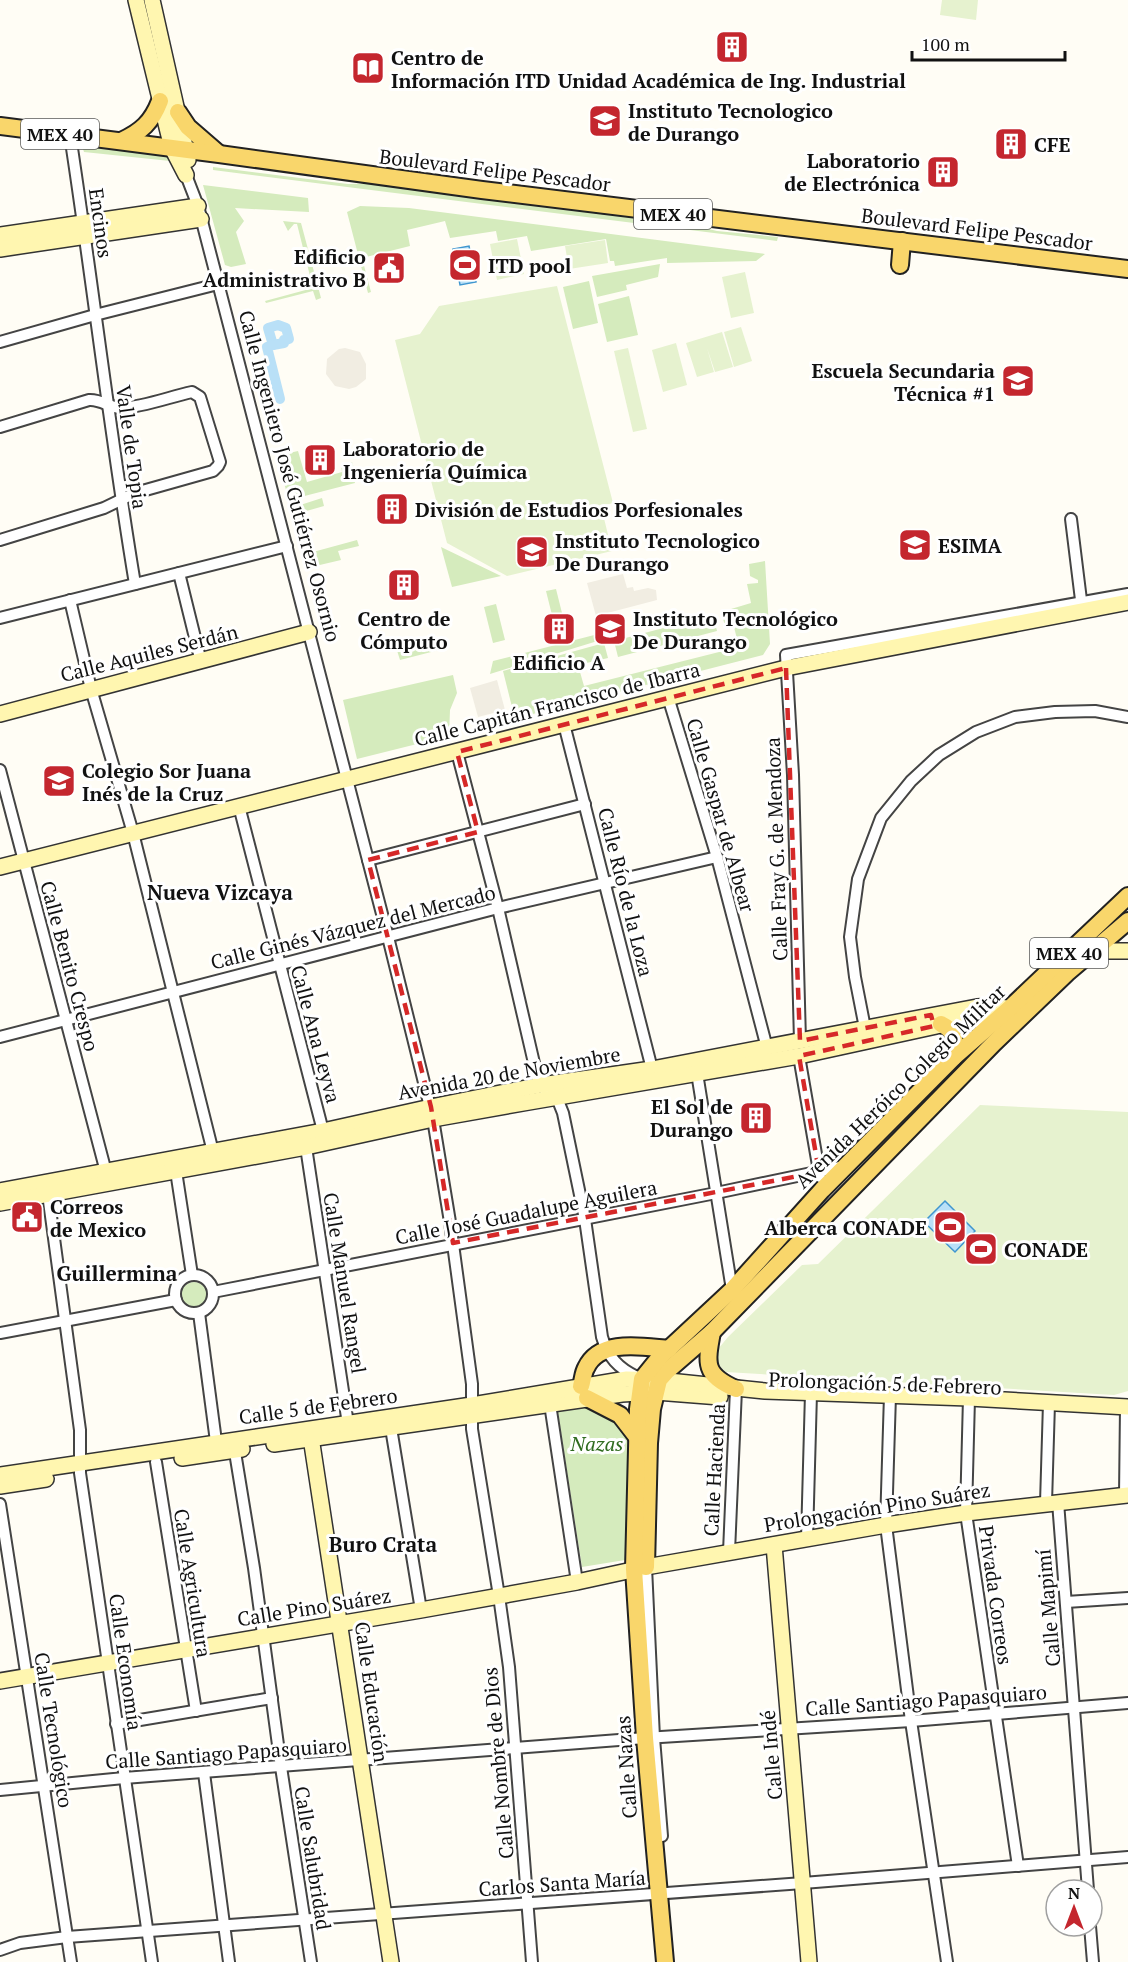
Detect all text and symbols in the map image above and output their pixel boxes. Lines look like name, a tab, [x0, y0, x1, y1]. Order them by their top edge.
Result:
scale bar	[912, 24, 1065, 62]
building icon: Unidad Académica de Ing. Industrial	[714, 29, 750, 65]
text: 100 m	[921, 32, 970, 56]
place label: Centro de Información ITD	[391, 44, 551, 94]
library icon: Centro de Información ITD	[350, 50, 386, 86]
place label: Unidad Académica de Ing. Industrial	[558, 67, 906, 94]
place label: Instituto Tecnologico de Durango	[628, 97, 833, 147]
school or university icon: Instituto Tecnologico de Durango	[587, 103, 623, 139]
road number: MEX 40	[21, 119, 99, 149]
building icon: CFE	[993, 126, 1029, 162]
place label: CFE	[1034, 131, 1071, 158]
street label: Boulevard Felipe Pescador	[378, 142, 613, 198]
place label: Laboratorio de Electrónica	[784, 147, 920, 197]
building icon: Laboratorio de Electrónica	[925, 154, 961, 190]
street label: Encinos	[83, 186, 119, 260]
road number: MEX 40	[634, 199, 712, 229]
street label: Boulevard Felipe Pescador	[860, 201, 1095, 257]
place label: Edificio Administrativo B	[203, 243, 366, 293]
sports icon: ITD pool	[447, 247, 483, 283]
public building icon: Edificio Administrativo B	[371, 250, 407, 286]
place label: ITD pool	[488, 252, 572, 279]
street label: Calle Ingeniero José Gutiérrez Osornio	[233, 307, 347, 645]
place label: Escuela Secundaria Técnica #1	[811, 357, 995, 407]
school or university icon: Escuela Secundaria Técnica #1	[1000, 363, 1036, 399]
street label: Valle de Topia	[110, 383, 154, 511]
place label: Laboratorio de Ingeniería Química	[343, 435, 528, 485]
building icon: Laboratorio de Ingeniería Química	[302, 442, 338, 478]
building icon: División de Estudios Porfesionales	[374, 491, 410, 527]
place label: División de Estudios Porfesionales	[415, 496, 743, 523]
place label: Instituto Tecnologico De Durango	[555, 527, 760, 577]
school or university icon: ESIMA	[897, 527, 933, 563]
place label: ESIMA	[938, 532, 1002, 559]
school or university icon: Instituto Tecnologico De Durango	[514, 534, 550, 570]
building icon: Centro de Cómputo	[386, 567, 422, 603]
place label: Centro de Cómputo	[358, 605, 451, 655]
place label: Instituto Tecnológico De Durango	[633, 605, 838, 655]
building icon: Edificio A	[541, 611, 577, 647]
school or university icon: Instituto Tecnológico De Durango	[592, 611, 628, 647]
street label: Calle Aquiles Serdán	[57, 618, 241, 688]
place label: Edificio A	[513, 649, 605, 676]
street label: Calle Capitán Francisco de Ibarra	[411, 655, 703, 753]
street label: Calle Gaspar de Albear	[680, 715, 762, 915]
street label: Calle Fray G. de Mendoza	[759, 737, 793, 961]
place label: Colegio Sor Juana Inés de la Cruz	[82, 757, 251, 807]
school or university icon: Colegio Sor Juana Inés de la Cruz	[41, 763, 77, 799]
street label: Calle Río de la Loza	[592, 805, 660, 979]
street label: Calle Benito Crespo	[34, 878, 106, 1054]
district label: Nueva Vizcaya	[147, 878, 293, 906]
street label: Calle Ginés Vázquez del Mercado	[208, 878, 498, 976]
road number: MEX 40	[1030, 938, 1108, 968]
street label: Calle Ana Leyva	[285, 962, 347, 1106]
street label: Avenida Heróico Colegio Militar	[789, 978, 1011, 1194]
street label: Avenida 20 de Noviembre	[396, 1040, 622, 1106]
place label: El Sol de Durango	[650, 1093, 733, 1143]
building icon: El Sol de Durango	[738, 1100, 774, 1136]
street label: Calle José Guadalupe Aguilera	[393, 1173, 659, 1251]
street label: Calle Manuel Rangel	[317, 1191, 373, 1375]
place label: Correos de Mexico	[50, 1193, 146, 1243]
public building icon: Correos de Mexico	[9, 1199, 45, 1235]
sports icon: Alberca CONADE	[932, 1209, 968, 1245]
place label: Alberca CONADE	[764, 1214, 927, 1241]
sports icon: CONADE	[963, 1231, 999, 1267]
place label: CONADE	[1004, 1236, 1088, 1263]
district label: Guillermina	[57, 1259, 178, 1287]
street label: Prolongación 5 de Febrero	[768, 1365, 1002, 1401]
street label: Calle 5 de Febrero	[237, 1382, 399, 1430]
street label: Calle Hacienda	[697, 1403, 731, 1537]
park label: Nazas	[570, 1430, 623, 1457]
street label: Prolongación Pino Suárez	[762, 1476, 992, 1538]
street label: Calle Agricultura	[168, 1507, 218, 1659]
street label: Privada Correos	[973, 1524, 1019, 1666]
district label: Buro Crata	[329, 1530, 438, 1558]
street label: Calle Mapimí	[1029, 1548, 1067, 1668]
street label: Calle Pino Suárez	[235, 1582, 393, 1632]
street label: Calle Economía	[103, 1592, 149, 1732]
street label: Calle Educación	[349, 1620, 395, 1764]
street label: Calle Tecnológico	[28, 1650, 80, 1810]
street label: Calle Nombre de Dios	[476, 1666, 520, 1860]
street label: Calle Santiago Papasquiaro	[804, 1678, 1048, 1722]
street label: Calle Indé	[754, 1709, 788, 1801]
street label: Calle Nazas	[609, 1715, 643, 1819]
street label: Calle Santiago Papasquiaro	[104, 1731, 348, 1775]
street label: Calle Salubridad	[288, 1784, 338, 1932]
street label: Carlos Santa María	[477, 1864, 647, 1902]
north arrow	[1044, 1878, 1104, 1938]
text: N	[1068, 1882, 1080, 1904]

